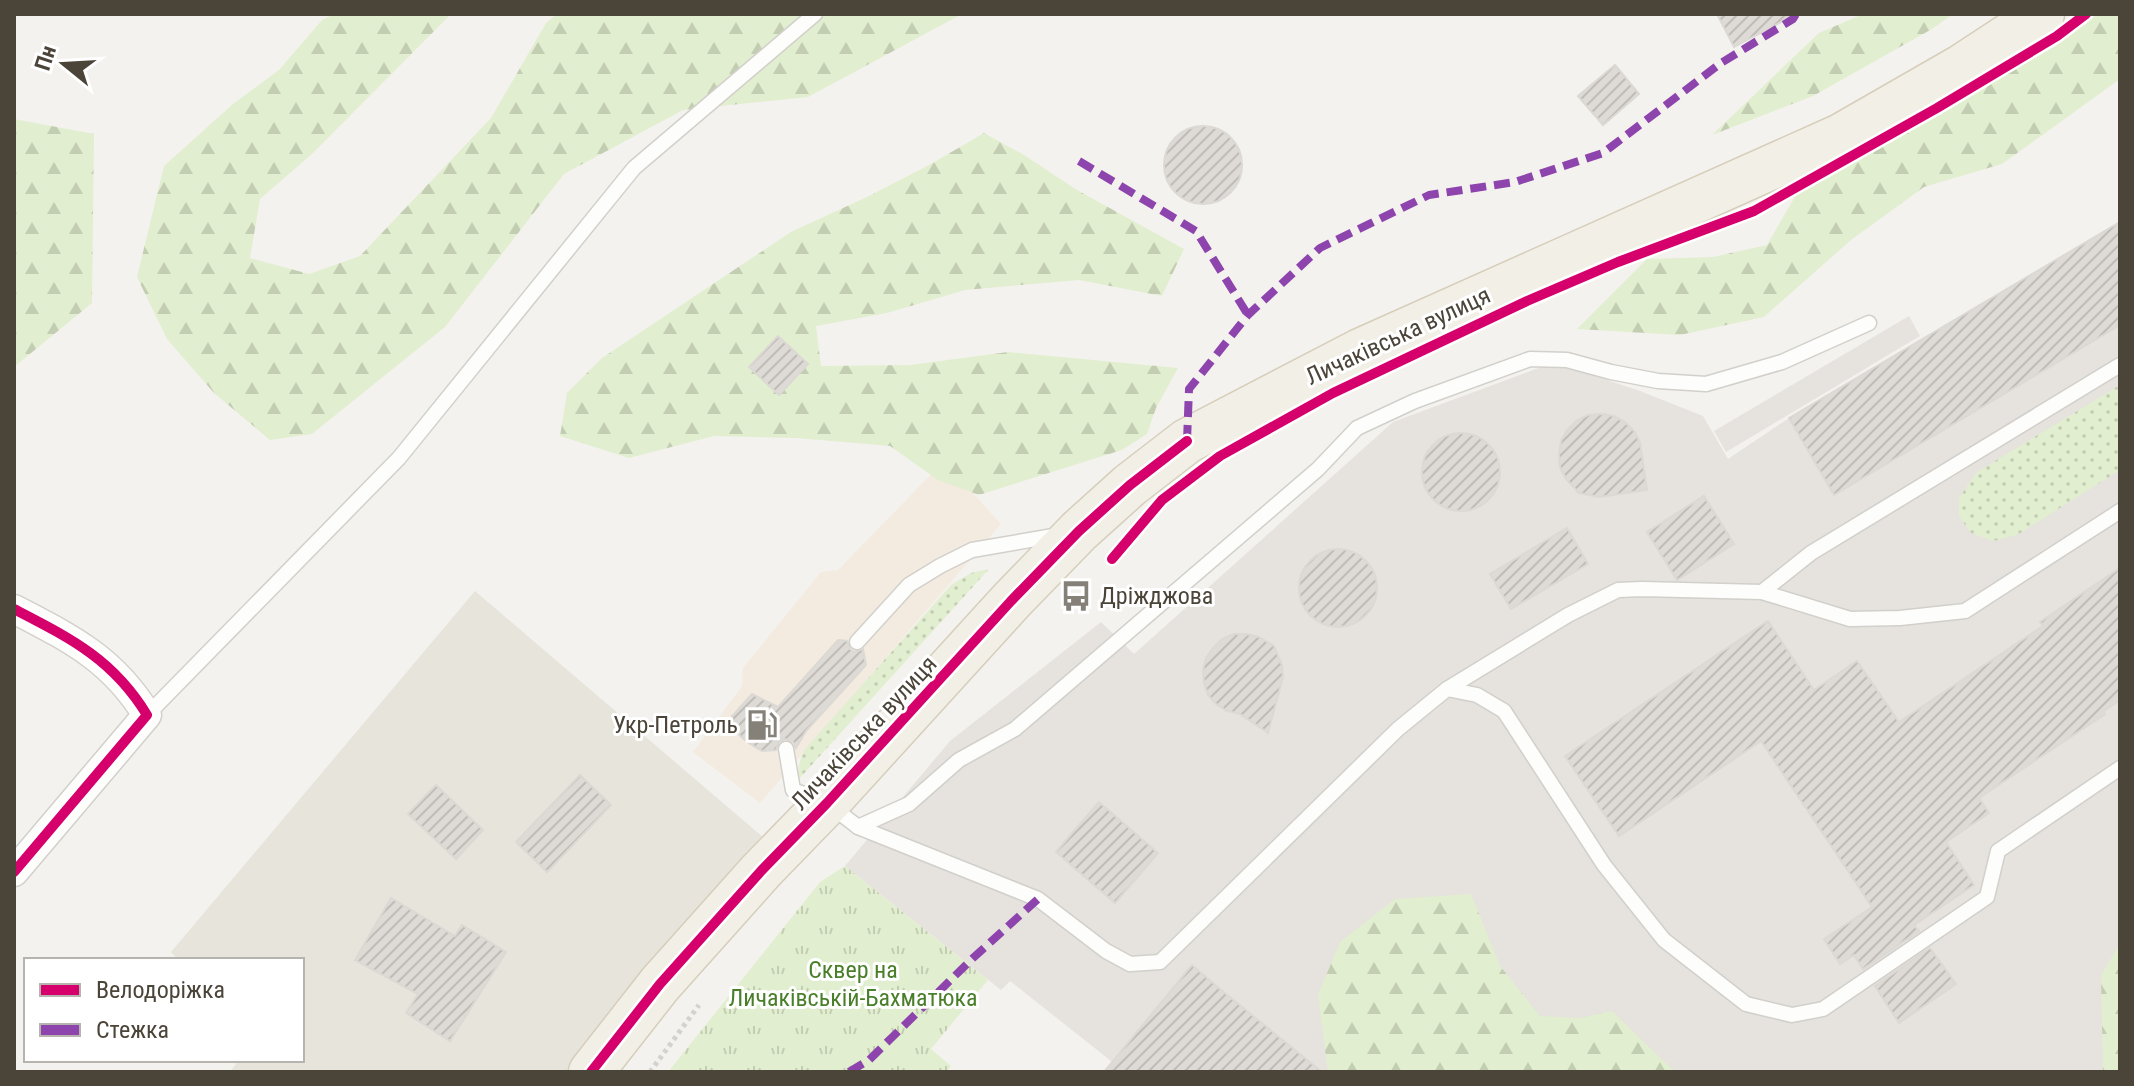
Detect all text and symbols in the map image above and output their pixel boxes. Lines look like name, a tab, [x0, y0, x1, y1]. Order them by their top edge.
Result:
north arrow	[24, 24, 104, 104]
text: Пн	[30, 42, 61, 73]
street label: Личаківська вулиця	[1301, 281, 1495, 391]
bus stop icon: Дріжджова	[1059, 579, 1093, 613]
place label: Дріжджова	[1100, 582, 1213, 610]
street label: Личаківська вулиця	[785, 650, 943, 816]
fuel station icon: Укр-Петроль	[745, 708, 779, 742]
place label: Укр-Петроль	[613, 711, 738, 739]
park label: Сквер на Личаківській-Бахматюка	[728, 956, 978, 1012]
legend	[24, 958, 304, 1062]
text: Велодоріжка	[96, 976, 225, 1004]
text: Стежка	[96, 1016, 169, 1044]

